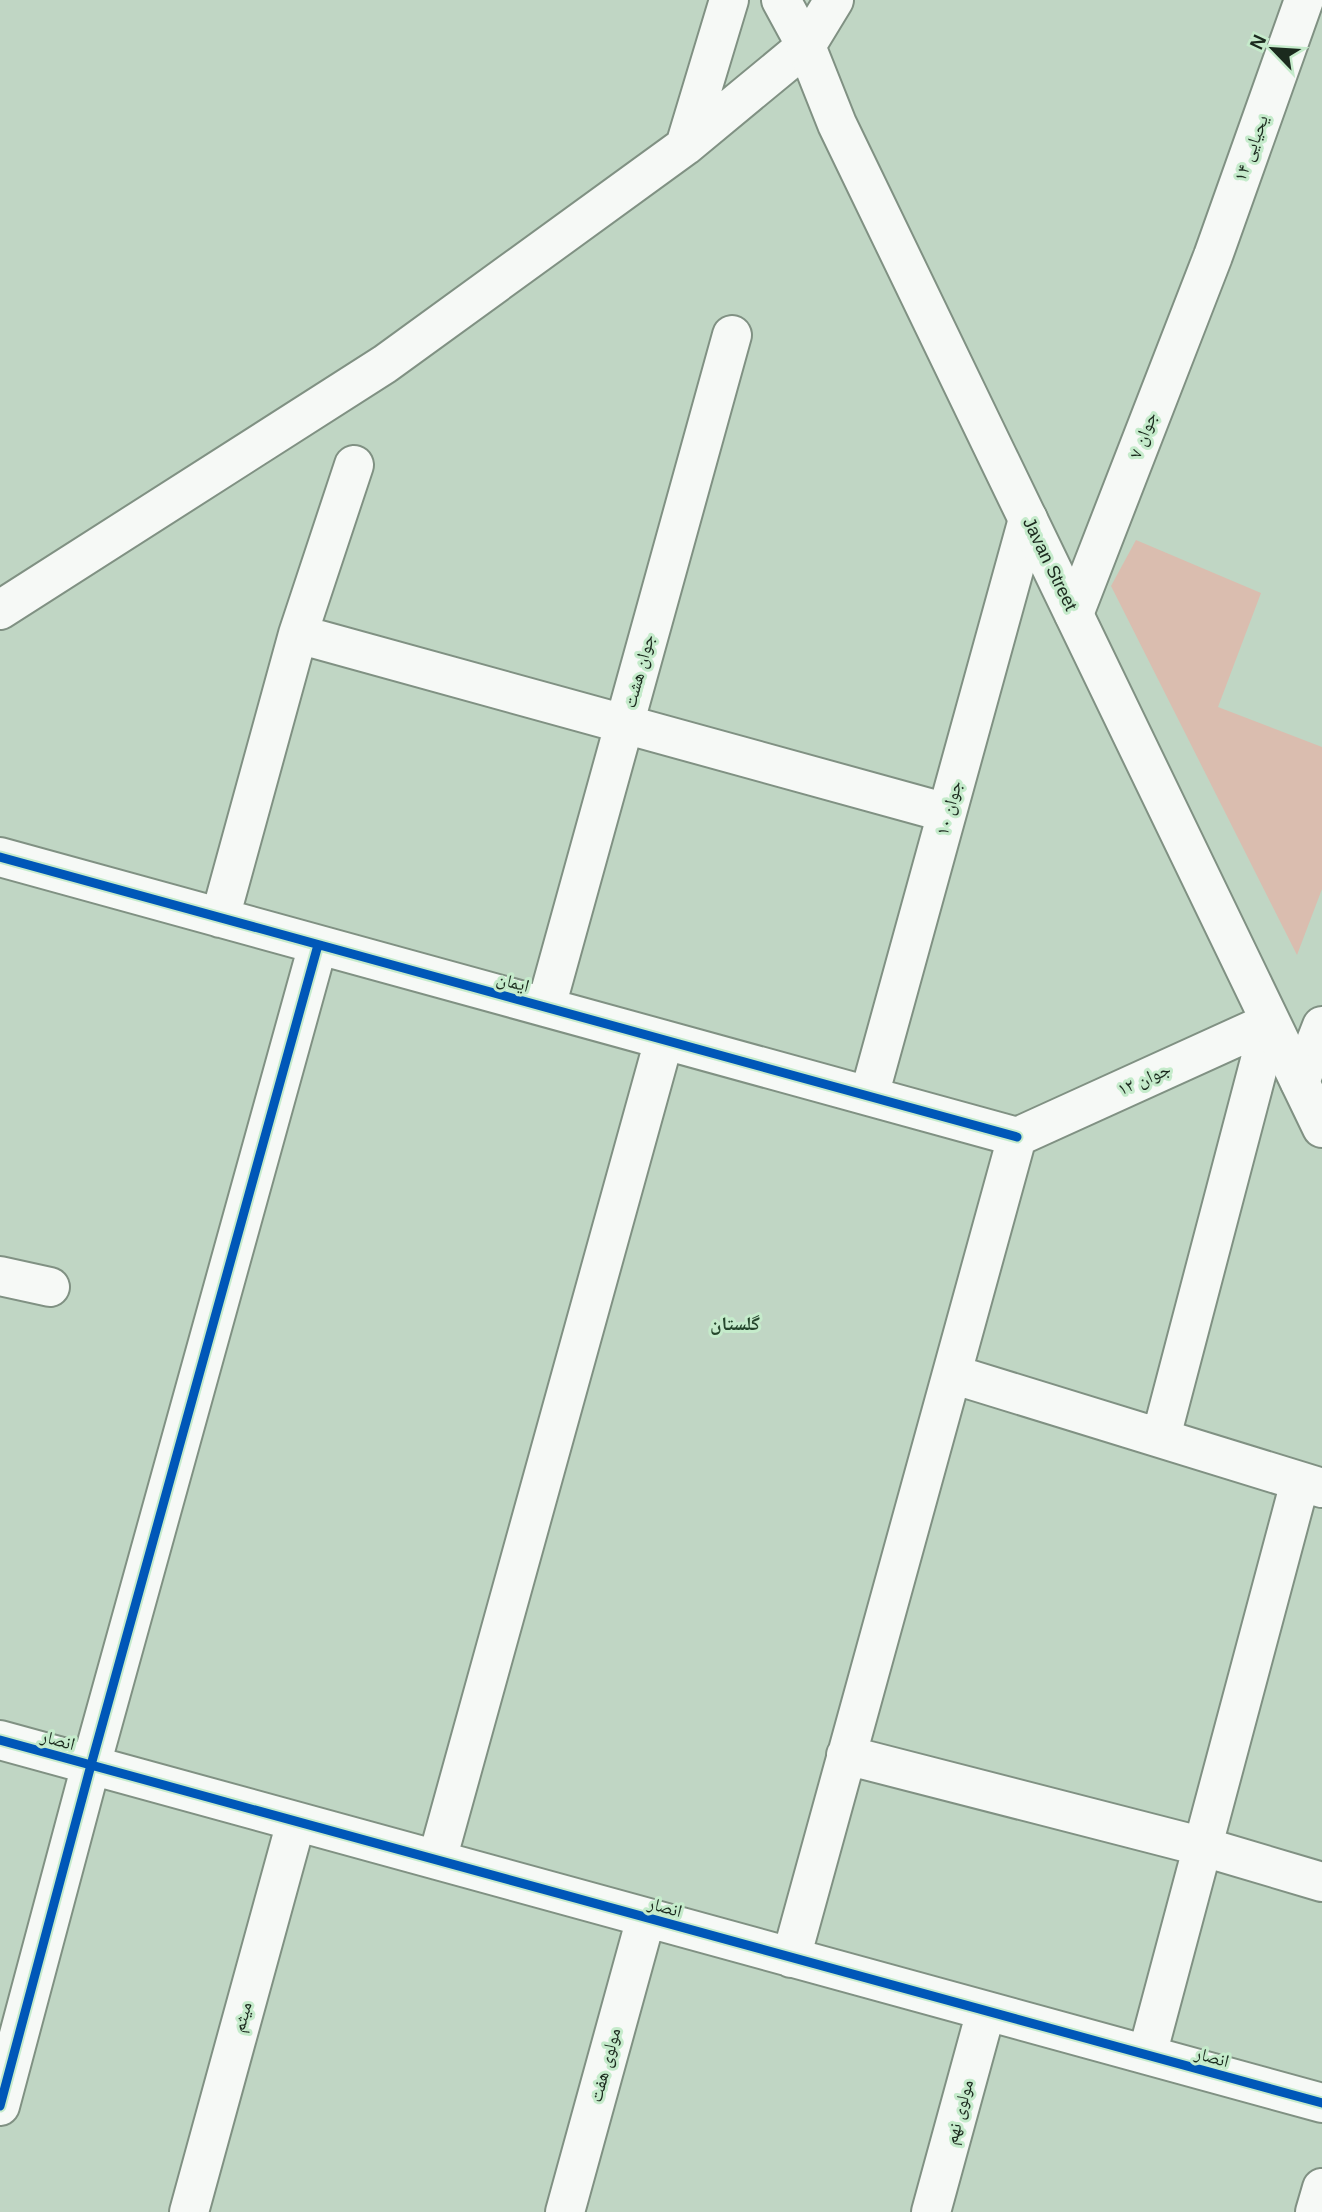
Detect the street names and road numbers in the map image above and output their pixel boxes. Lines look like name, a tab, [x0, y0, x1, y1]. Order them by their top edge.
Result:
street label: یحیایی ۱۴	[1230, 112, 1273, 184]
street label: جوان ۷	[1125, 409, 1162, 461]
street label: Javan Street	[1019, 514, 1081, 614]
street label: جوان هشت	[620, 632, 659, 710]
street label: جوان ۱۰	[932, 778, 967, 838]
street label: ایمان	[494, 968, 532, 997]
street label: جوان ۱۲	[1114, 1058, 1174, 1100]
street label: انصار	[38, 1726, 77, 1754]
street label: انصار	[645, 1893, 684, 1921]
street label: میثم	[228, 2000, 258, 2035]
street label: مولوی هفت	[586, 2026, 625, 2104]
street label: انصار	[1192, 2043, 1231, 2071]
street label: مولوی نهم	[941, 2077, 979, 2147]

